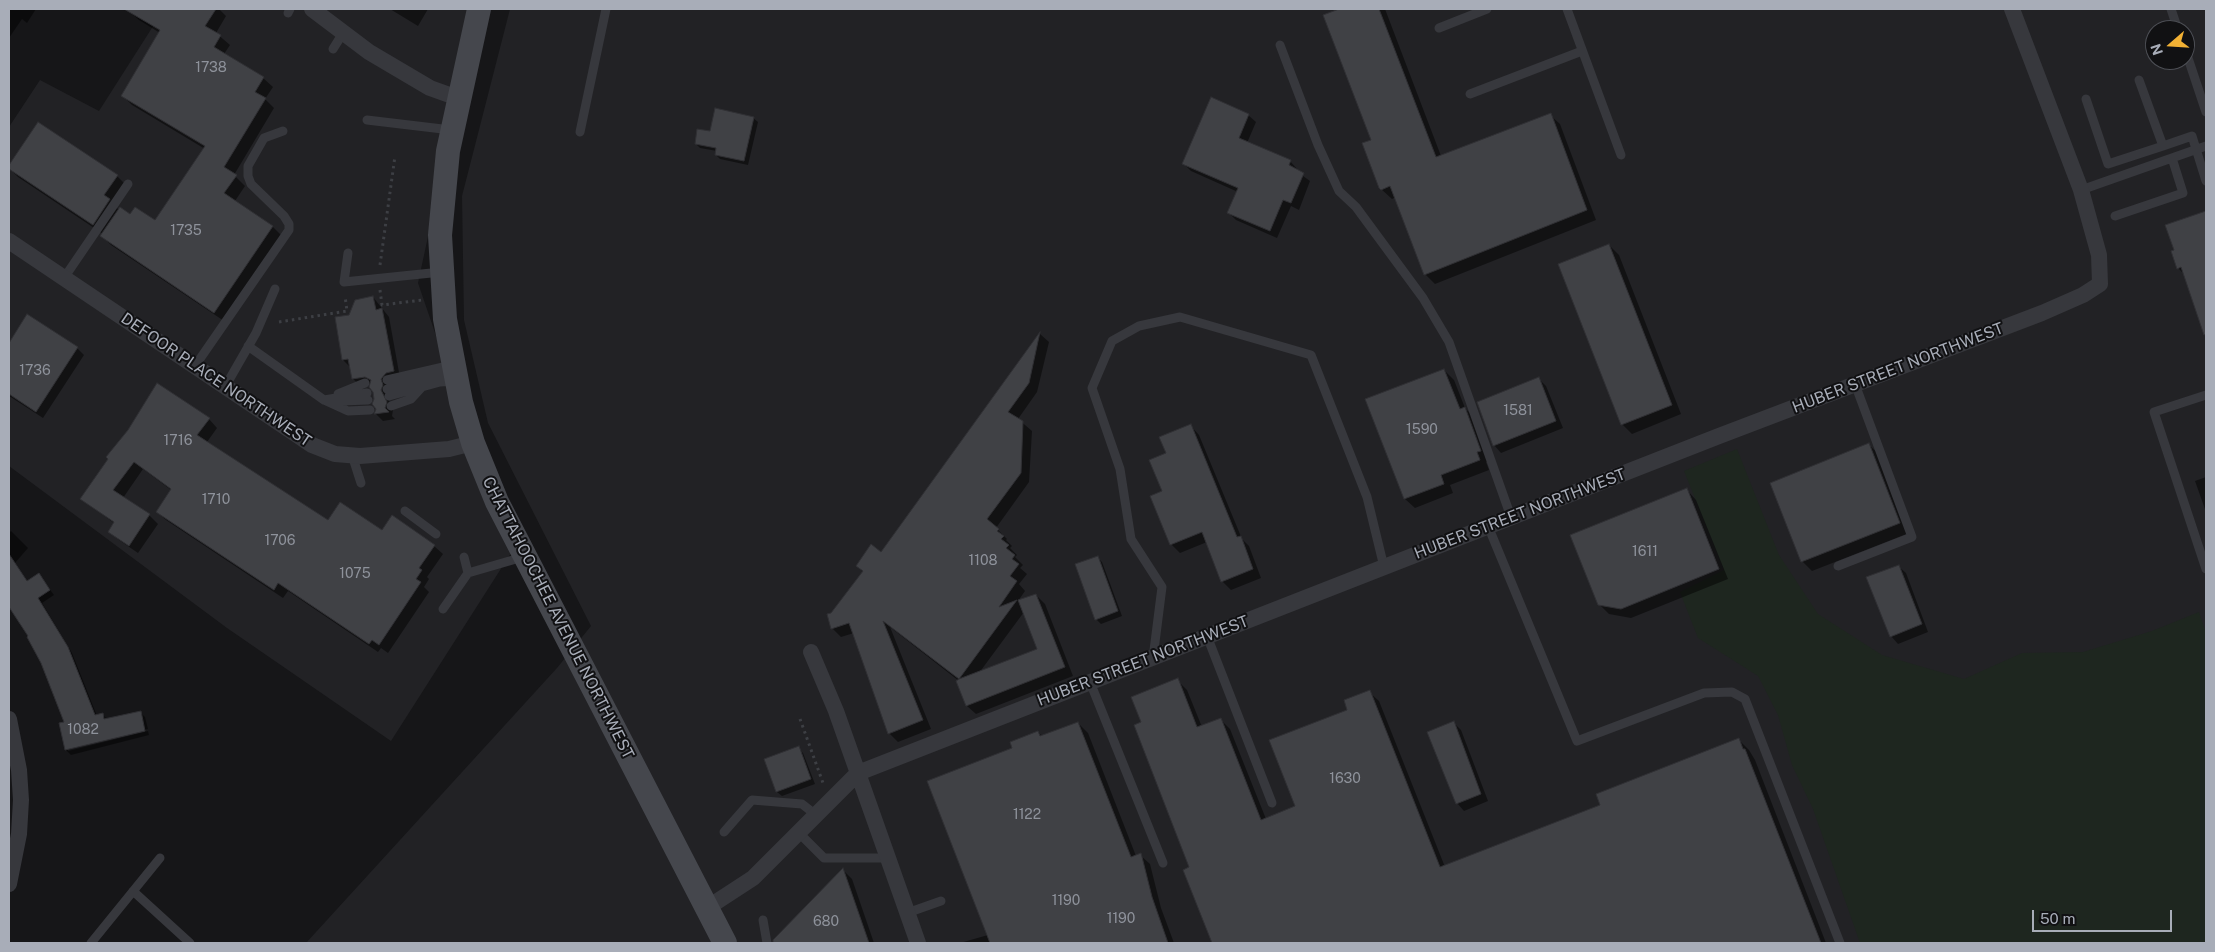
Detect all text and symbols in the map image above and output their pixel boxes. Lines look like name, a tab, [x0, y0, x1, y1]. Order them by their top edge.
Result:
north arrow	[2145, 20, 2195, 70]
text: N	[2147, 42, 2166, 57]
house number: 1738	[195, 60, 227, 76]
house number: 1735	[170, 223, 202, 239]
street label: DEFOOR PLACE NORTHWEST	[117, 309, 315, 451]
street label: HUBER STREET NORTHWEST	[1790, 319, 2006, 417]
house number: 1736	[19, 363, 51, 379]
house number: 1581	[1503, 403, 1533, 419]
house number: 1590	[1406, 422, 1438, 438]
house number: 1716	[164, 433, 192, 449]
street label: HUBER STREET NORTHWEST	[1412, 465, 1628, 563]
street label: CHATTAHOOCHEE AVENUE NORTHWEST	[478, 474, 638, 762]
house number: 1710	[202, 492, 230, 508]
house number: 1706	[264, 533, 296, 549]
house number: 1611	[1632, 544, 1658, 560]
house number: 1108	[969, 553, 997, 569]
house number: 1075	[339, 566, 371, 582]
street label: HUBER STREET NORTHWEST	[1035, 612, 1251, 710]
house number: 1082	[67, 722, 99, 738]
house number: 1630	[1329, 771, 1361, 787]
house number: 1122	[1013, 807, 1041, 823]
house number: 1190	[1052, 893, 1080, 909]
scale bar	[2035, 900, 2175, 932]
text: 50 m	[2040, 910, 2075, 927]
house number: 1190	[1107, 911, 1135, 927]
house number: 680	[813, 914, 839, 930]

